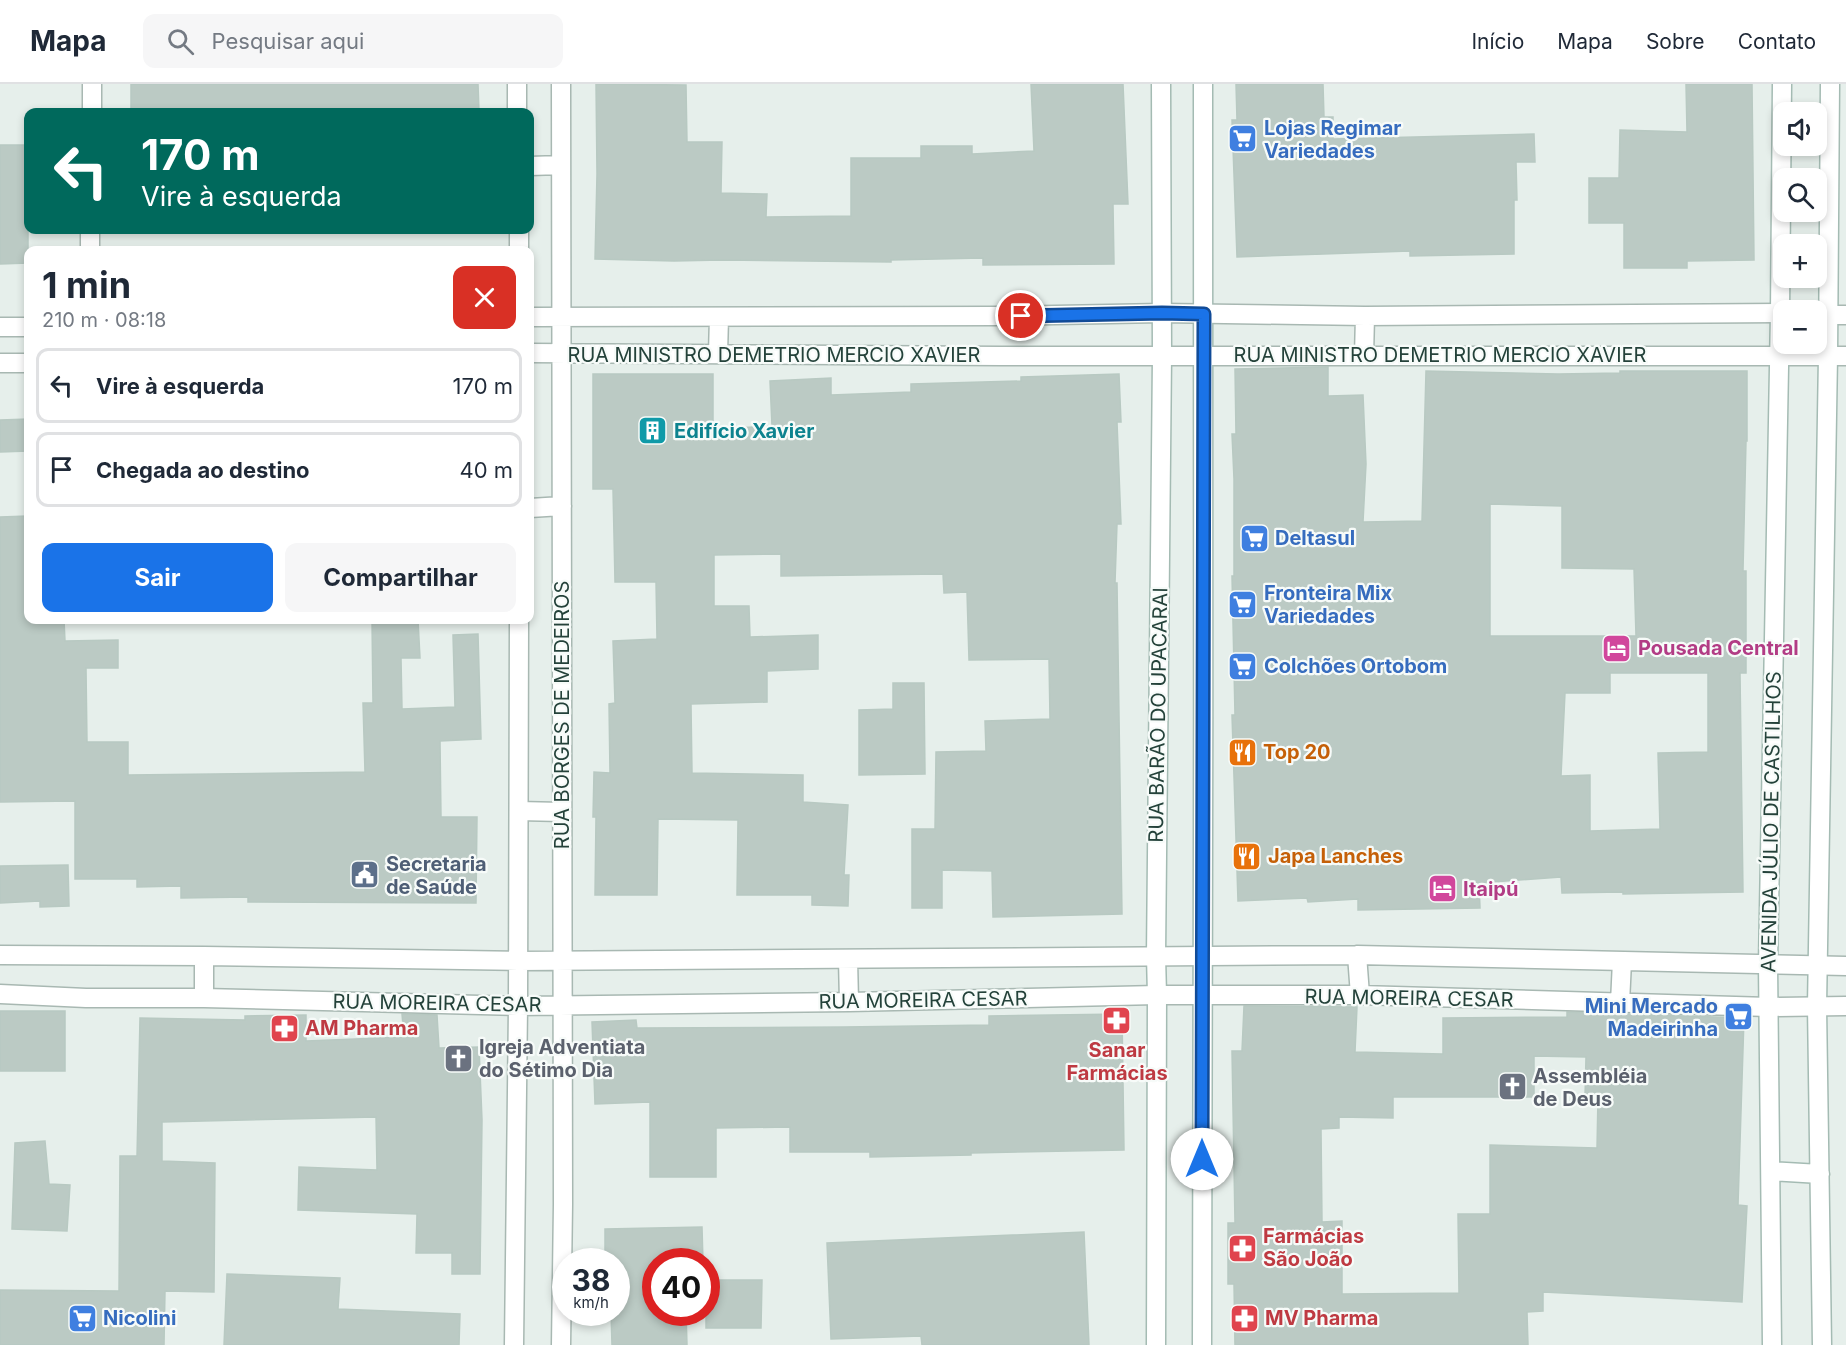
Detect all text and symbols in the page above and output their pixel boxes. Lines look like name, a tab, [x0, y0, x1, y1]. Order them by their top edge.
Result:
search box	[143, 14, 563, 68]
text: Mapa	[30, 24, 107, 58]
icon: search	[164, 25, 197, 58]
text: Pesquisar aqui	[212, 28, 364, 54]
text: Início	[1471, 29, 1524, 54]
text: Mapa	[1557, 29, 1613, 54]
text: Sobre	[1646, 29, 1705, 54]
text: Contato	[1738, 29, 1816, 54]
map controls	[1773, 102, 1827, 354]
button: sound	[1773, 102, 1827, 156]
place label: Lojas Regimar Variedades	[1264, 116, 1401, 163]
supermarket icon: Lojas Regimar Variedades	[1227, 123, 1259, 155]
text: 170 m	[141, 129, 259, 180]
icon: left	[42, 132, 120, 210]
button: search	[1773, 168, 1827, 222]
text: Vire à esquerda	[141, 180, 342, 213]
button: +	[1773, 234, 1827, 288]
text: 1 min	[42, 263, 131, 307]
button: close	[453, 266, 516, 329]
pin	[995, 290, 1046, 341]
icon: arrive	[1004, 299, 1037, 332]
button: −	[1773, 300, 1827, 354]
text: 210 m · 08:18	[42, 308, 166, 332]
street label: RUA MINISTRO DEMETRIO MERCIO XAVIER	[568, 343, 981, 367]
street label: RUA MINISTRO DEMETRIO MERCIO XAVIER	[1234, 343, 1647, 367]
icon: left	[45, 369, 78, 402]
text: Vire à esquerda	[96, 373, 264, 399]
text: 170 m	[453, 373, 513, 399]
building icon: Edifício Xavier	[637, 415, 669, 447]
place label: Edifício Xavier	[674, 419, 814, 443]
icon: arrive	[45, 453, 78, 486]
text: Chegada ao destino	[96, 457, 310, 483]
text: 40 m	[459, 457, 513, 483]
supermarket icon: Deltasul	[1238, 522, 1270, 554]
place label: Deltasul	[1275, 526, 1355, 550]
button: Sair	[42, 543, 273, 612]
button: Compartilhar	[285, 543, 516, 612]
street label: RUA BORGES DE MEDEIROS	[550, 581, 574, 849]
place label: Fronteira Mix Variedades	[1264, 581, 1392, 628]
street label: RUA BARÃO DO UPACARAI	[1143, 587, 1172, 843]
supermarket icon: Fronteira Mix Variedades	[1227, 589, 1259, 621]
hotel icon: Pousada Central	[1601, 632, 1633, 664]
place label: Pousada Central	[1638, 636, 1799, 660]
supermarket icon: Colchões Ortobom	[1227, 650, 1259, 682]
place label: Colchões Ortobom	[1264, 654, 1447, 678]
street label: AVENIDA JÚLIO DE CASTILHOS	[1755, 671, 1786, 973]
restaurant icon: Top 20	[1226, 736, 1258, 768]
place label: Top 20	[1263, 740, 1330, 764]
restaurant icon: Japa Lanches	[1231, 840, 1263, 872]
place label: Japa Lanches	[1268, 844, 1403, 868]
place label: Secretaria de Saúde	[386, 852, 487, 899]
public building icon: Secretaria de Saúde	[349, 859, 381, 891]
hotel icon: Itaipú	[1426, 873, 1458, 905]
place label: Itaipú	[1463, 877, 1518, 901]
street label: RUA MOREIRA CESAR	[1304, 984, 1514, 1012]
street label: RUA MOREIRA CESAR	[818, 986, 1028, 1014]
street label: RUA MOREIRA CESAR	[332, 989, 542, 1017]
place label: Mini Mercado Madeirinha	[1585, 994, 1718, 1041]
supermarket icon: Mini Mercado Madeirinha	[1723, 1001, 1755, 1033]
pharmacy icon: Sanar Farmácias	[1101, 1004, 1133, 1036]
pharmacy icon: AM Pharma	[268, 1012, 300, 1044]
place label: AM Pharma	[305, 1016, 418, 1040]
place label: Igreja Adventiata do Sétimo Dia	[479, 1035, 645, 1082]
place label: Sanar Farmácias	[1066, 1038, 1168, 1085]
church icon: Igreja Adventiata do Sétimo Dia	[442, 1042, 474, 1074]
place label: Assembléia de Deus	[1533, 1064, 1647, 1111]
church icon: Assembléia de Deus	[1496, 1071, 1528, 1103]
position arrow	[1170, 1127, 1234, 1191]
place label: Farmácias São João	[1263, 1224, 1364, 1271]
pharmacy icon: Farmácias São João	[1226, 1232, 1258, 1264]
speed limit sign: 40	[642, 1248, 720, 1326]
text: 38	[572, 1262, 610, 1298]
text: km/h	[573, 1293, 609, 1312]
supermarket icon: Nicolini	[66, 1302, 98, 1334]
pharmacy icon: MV Pharma	[1228, 1302, 1260, 1334]
place label: Nicolini	[103, 1306, 176, 1330]
place label: MV Pharma	[1265, 1306, 1378, 1330]

